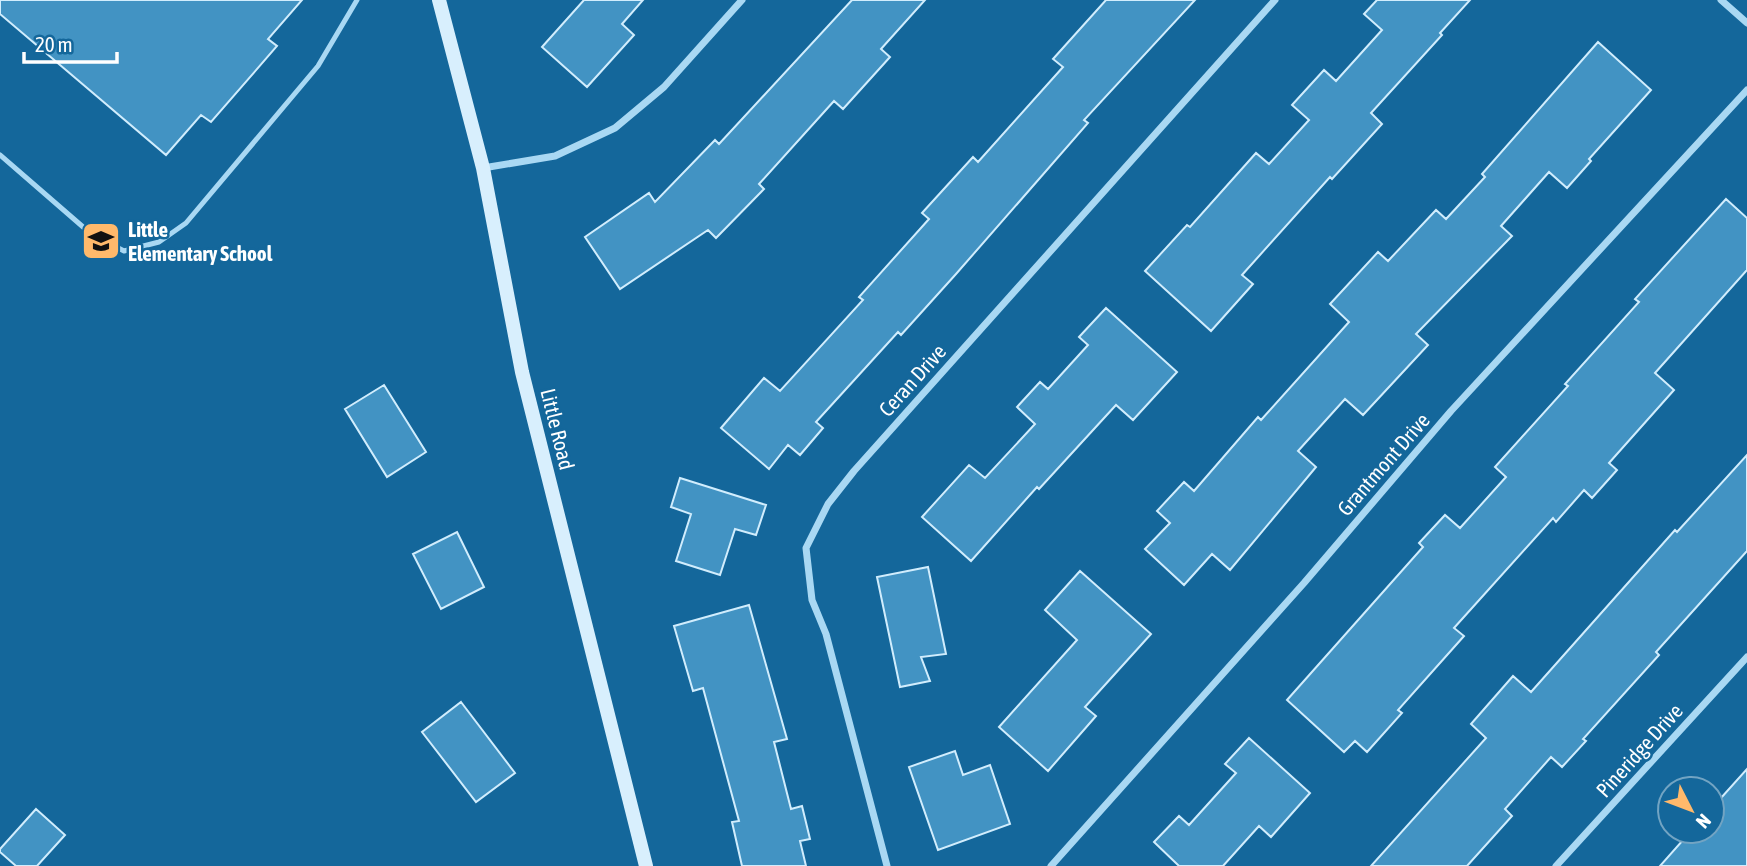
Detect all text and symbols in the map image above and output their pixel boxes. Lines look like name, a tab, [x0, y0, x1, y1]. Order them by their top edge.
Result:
scale bar	[24, 21, 117, 65]
text: 20 m	[35, 32, 73, 56]
place label: Little Elementary School	[128, 217, 273, 265]
school or university icon: Little Elementary School	[80, 220, 122, 262]
street label: Ceran Drive	[874, 339, 950, 421]
street label: Little Road	[536, 386, 580, 472]
street label: Grantmont Drive	[1332, 408, 1434, 520]
street label: Pineridge Drive	[1591, 698, 1687, 802]
north arrow	[1656, 775, 1726, 845]
text: N	[1692, 810, 1716, 833]

